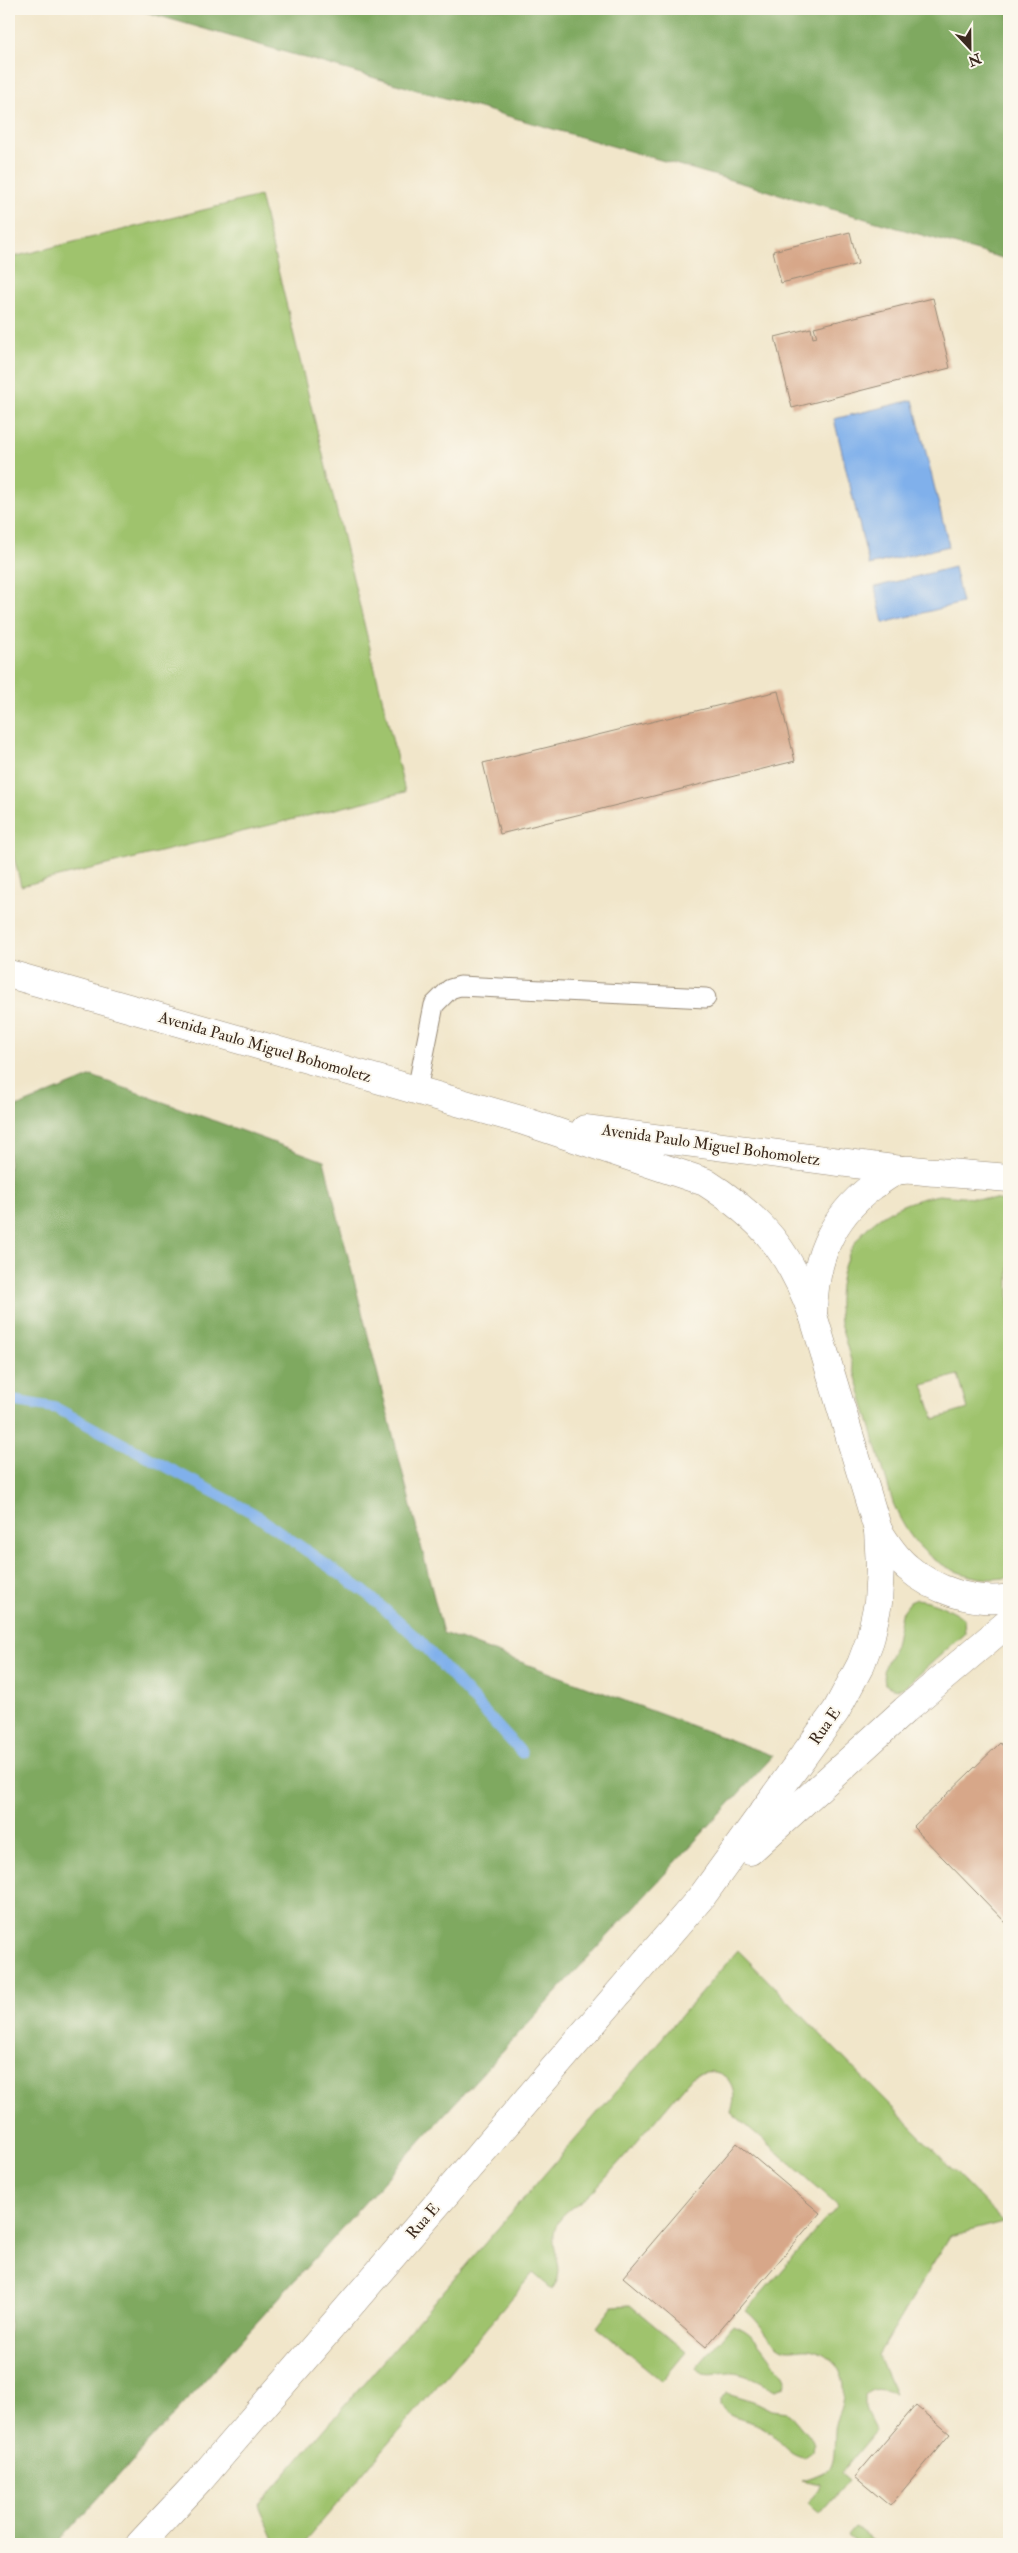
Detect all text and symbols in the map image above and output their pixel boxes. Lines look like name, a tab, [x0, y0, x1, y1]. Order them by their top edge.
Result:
north arrow	[946, 22, 996, 72]
text: N	[965, 49, 985, 70]
street label: Avenida Paulo Miguel Bohomoletz	[155, 1007, 374, 1087]
street label: Avenida Paulo Miguel Bohomoletz	[599, 1120, 822, 1170]
street label: Rua E	[805, 1703, 845, 1749]
street label: Rua E	[402, 2199, 444, 2243]

